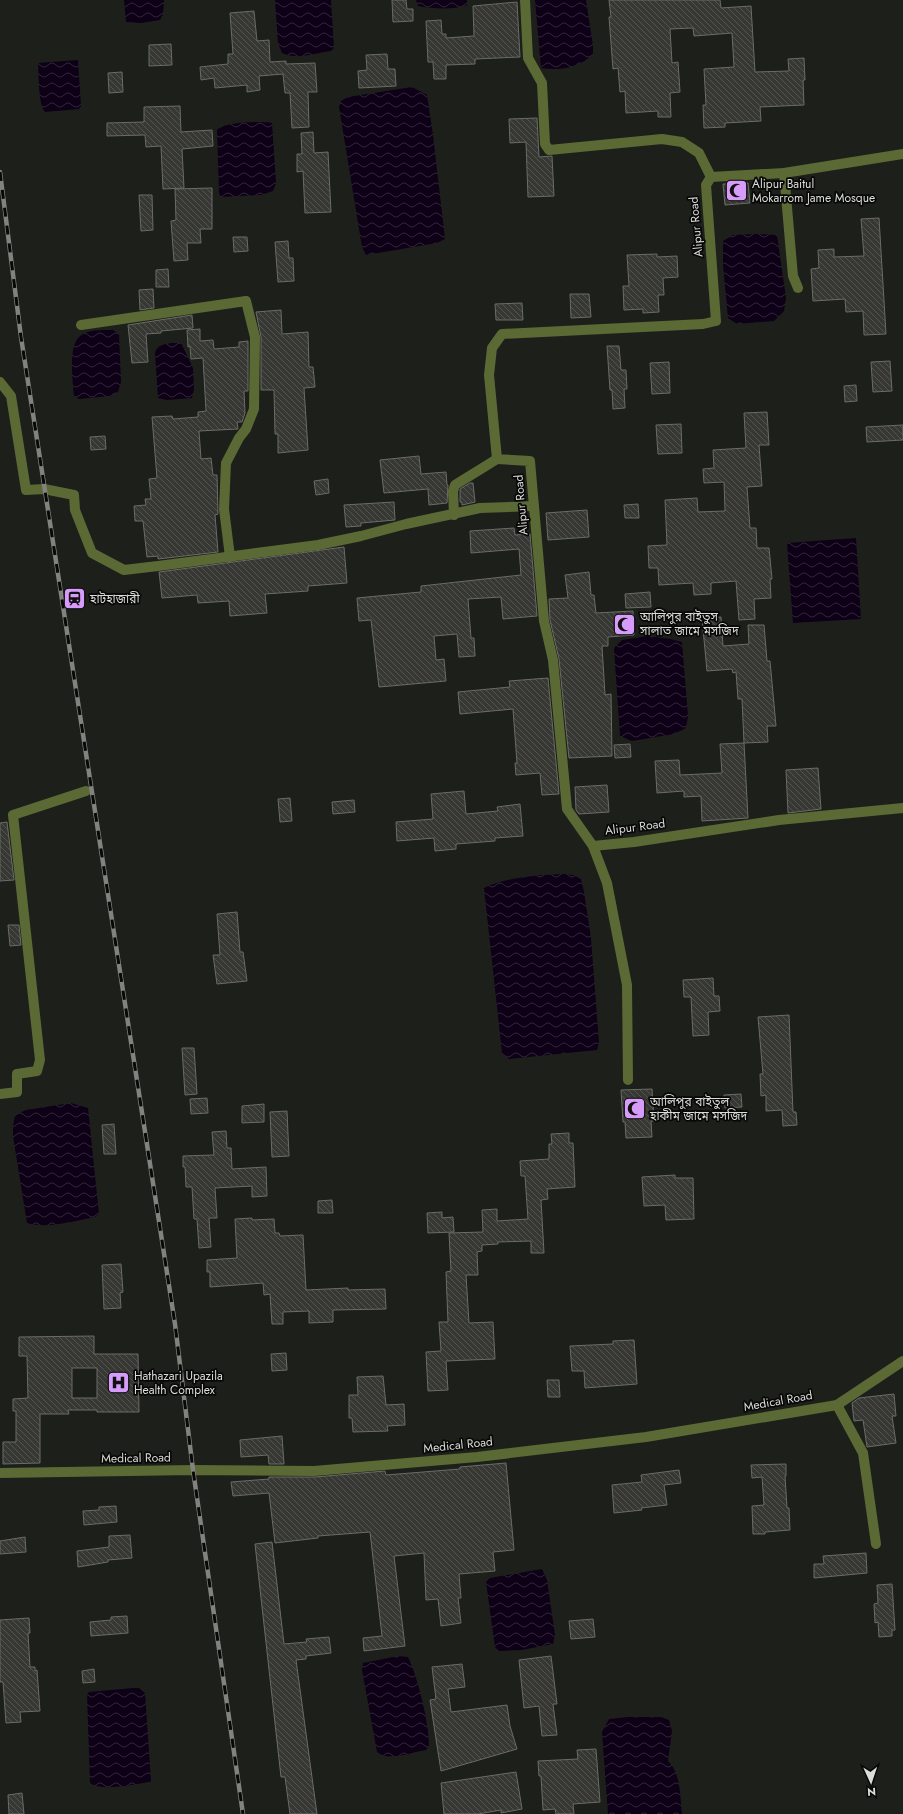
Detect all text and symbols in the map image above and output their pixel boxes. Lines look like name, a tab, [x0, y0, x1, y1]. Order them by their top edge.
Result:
place label: Alipur Baitul Mokarrom Jame Mosque	[752, 175, 875, 207]
mosque icon: Alipur Baitul Mokarrom Jame Mosque	[724, 178, 750, 204]
street label: Alipur Road	[684, 196, 708, 258]
street label: Alipur Road	[509, 474, 533, 536]
station icon: হাটহাজারী	[62, 586, 88, 612]
place label: হাটহাজারী	[89, 590, 140, 608]
place label: আলিপুর বাইতুস সালাত জামে মসজিদ	[639, 608, 739, 640]
mosque icon: আলিপুর বাইতুস সালাত জামে মসজিদ	[612, 611, 638, 637]
street label: Alipur Road	[604, 814, 666, 840]
place label: আলিপুর বাইতুল হাকীম জামে মসজিদ	[649, 1093, 748, 1125]
mosque icon: আলিপুর বাইতুল হাকীম জামে মসজিদ	[622, 1096, 648, 1122]
place label: Hathazari Upazila Health Complex	[134, 1367, 223, 1399]
hospital icon: Hathazari Upazila Health Complex	[105, 1370, 131, 1396]
street label: Medical Road	[742, 1386, 814, 1416]
street label: Medical Road	[422, 1432, 494, 1458]
street label: Medical Road	[101, 1448, 171, 1468]
north arrow	[851, 1762, 891, 1802]
text: N	[867, 1784, 876, 1800]

